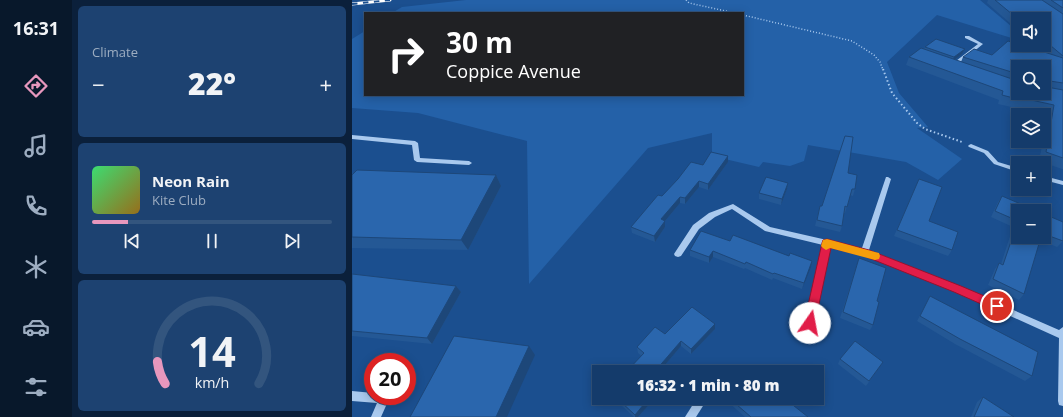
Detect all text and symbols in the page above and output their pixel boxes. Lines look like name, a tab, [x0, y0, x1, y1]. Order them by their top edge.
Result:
map controls	[1011, 12, 1051, 244]
button: sound	[1011, 12, 1051, 52]
text: 16:31	[13, 16, 59, 40]
text: 30 m	[446, 23, 513, 61]
icon: right	[380, 28, 432, 80]
text: Climate	[92, 43, 138, 61]
text: Coppice Avenue	[446, 59, 581, 83]
button: search	[1011, 60, 1051, 100]
text: 22°	[188, 63, 236, 104]
text: −	[92, 69, 105, 99]
text: +	[319, 69, 332, 99]
icon: directions	[22, 72, 50, 100]
button: layers	[1011, 108, 1051, 148]
icon: music	[22, 132, 50, 160]
button: +	[1011, 156, 1051, 196]
text: Neon Rain	[152, 171, 230, 191]
text: Kite Club	[152, 191, 206, 209]
icon: phone	[22, 192, 50, 220]
button: −	[1011, 204, 1051, 244]
icon: previous	[121, 230, 143, 252]
icon: pause	[201, 230, 223, 252]
icon: next	[281, 230, 303, 252]
icon: climate	[22, 253, 50, 281]
pin	[980, 289, 1014, 323]
icon: arrive	[986, 295, 1008, 317]
position arrow	[789, 302, 831, 344]
icon: car	[22, 313, 50, 341]
text: 14	[188, 322, 236, 378]
speed limit sign: 20	[364, 353, 416, 405]
text: km/h	[195, 372, 229, 391]
icon: filters	[22, 373, 50, 401]
text: 16:32 · 1 min · 80 m	[637, 375, 779, 395]

